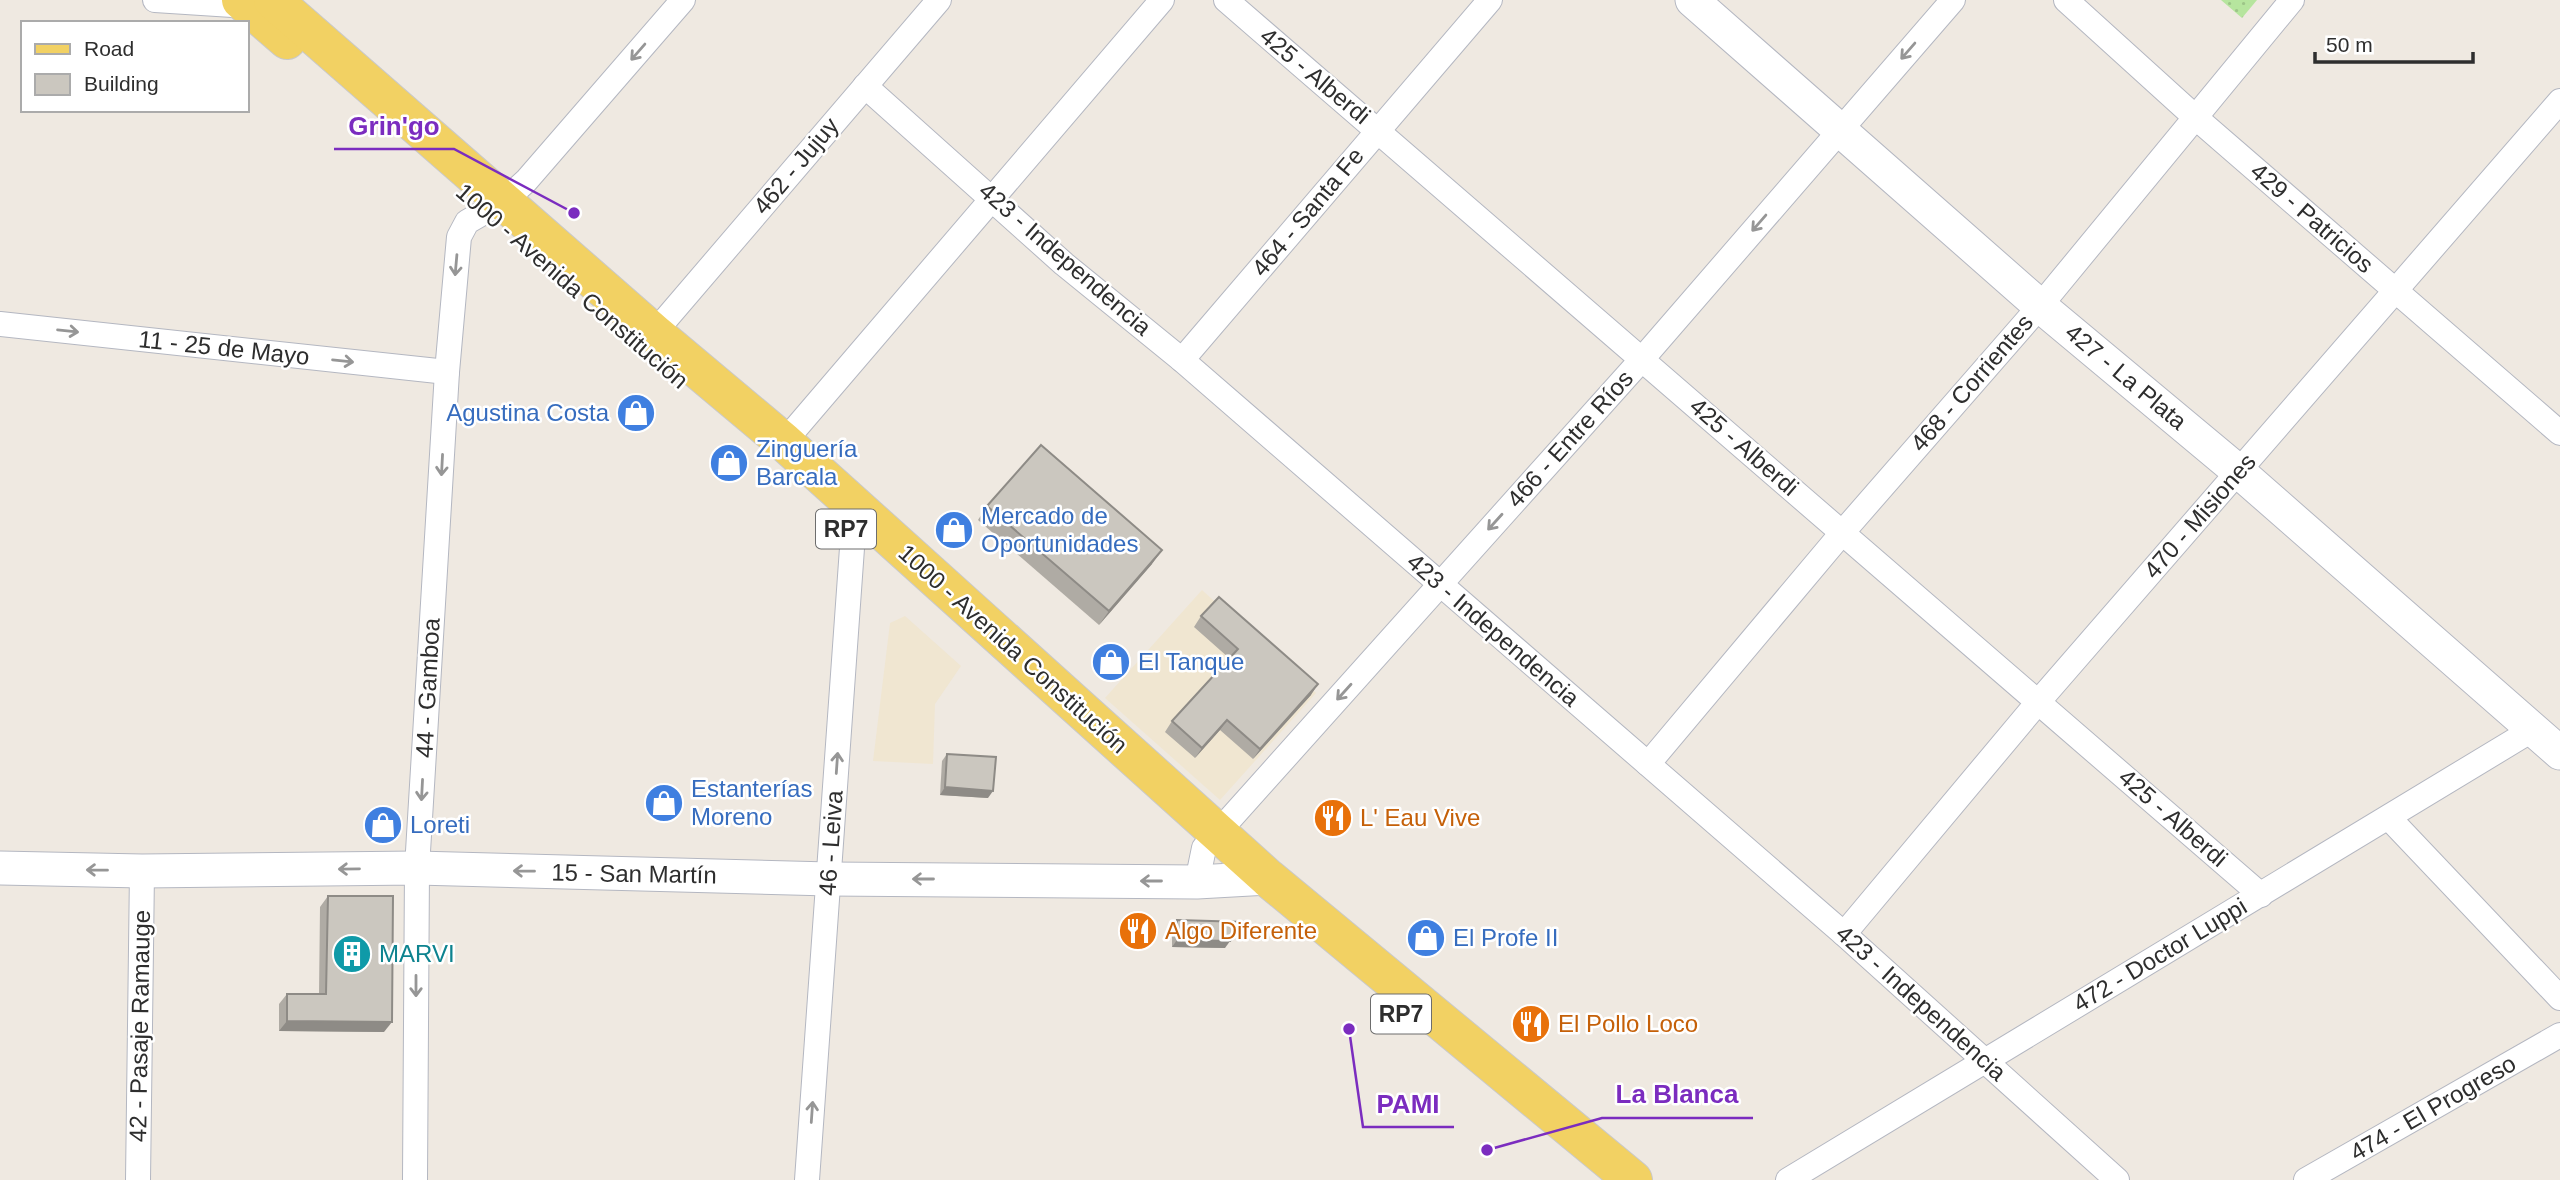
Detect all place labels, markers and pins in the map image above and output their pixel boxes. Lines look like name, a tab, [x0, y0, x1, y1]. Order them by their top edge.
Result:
callout: Grin'go	[334, 102, 454, 149]
shop icon: Agustina Costa	[615, 392, 657, 434]
place label: Agustina Costa	[446, 399, 610, 426]
place label: Zinguería Barcala	[756, 435, 858, 490]
shop icon: Zinguería Barcala	[708, 442, 750, 484]
place label: Mercado de Oportunidades	[981, 502, 1138, 557]
shop icon: Mercado de Oportunidades	[933, 509, 975, 551]
shop icon: El Tanque	[1090, 641, 1132, 683]
place label: El Tanque	[1138, 648, 1244, 675]
place label: Estanterías Moreno	[691, 775, 812, 830]
shop icon: Estanterías Moreno	[643, 782, 685, 824]
restaurant icon: L' Eau Vive	[1312, 797, 1354, 839]
shop icon: Loreti	[362, 804, 404, 846]
place label: L' Eau Vive	[1360, 804, 1480, 831]
place label: Loreti	[410, 811, 470, 838]
restaurant icon: Algo Diferente	[1117, 910, 1159, 952]
place label: Algo Diferente	[1165, 917, 1317, 944]
shop icon: El Profe II	[1405, 917, 1447, 959]
place label: El Profe II	[1453, 924, 1558, 951]
building icon: MARVI	[331, 933, 373, 975]
place label: MARVI	[379, 940, 455, 967]
restaurant icon: El Pollo Loco	[1510, 1003, 1552, 1045]
place label: El Pollo Loco	[1558, 1010, 1698, 1037]
callout: La Blanca	[1602, 1071, 1753, 1118]
callout: PAMI	[1363, 1080, 1454, 1127]

